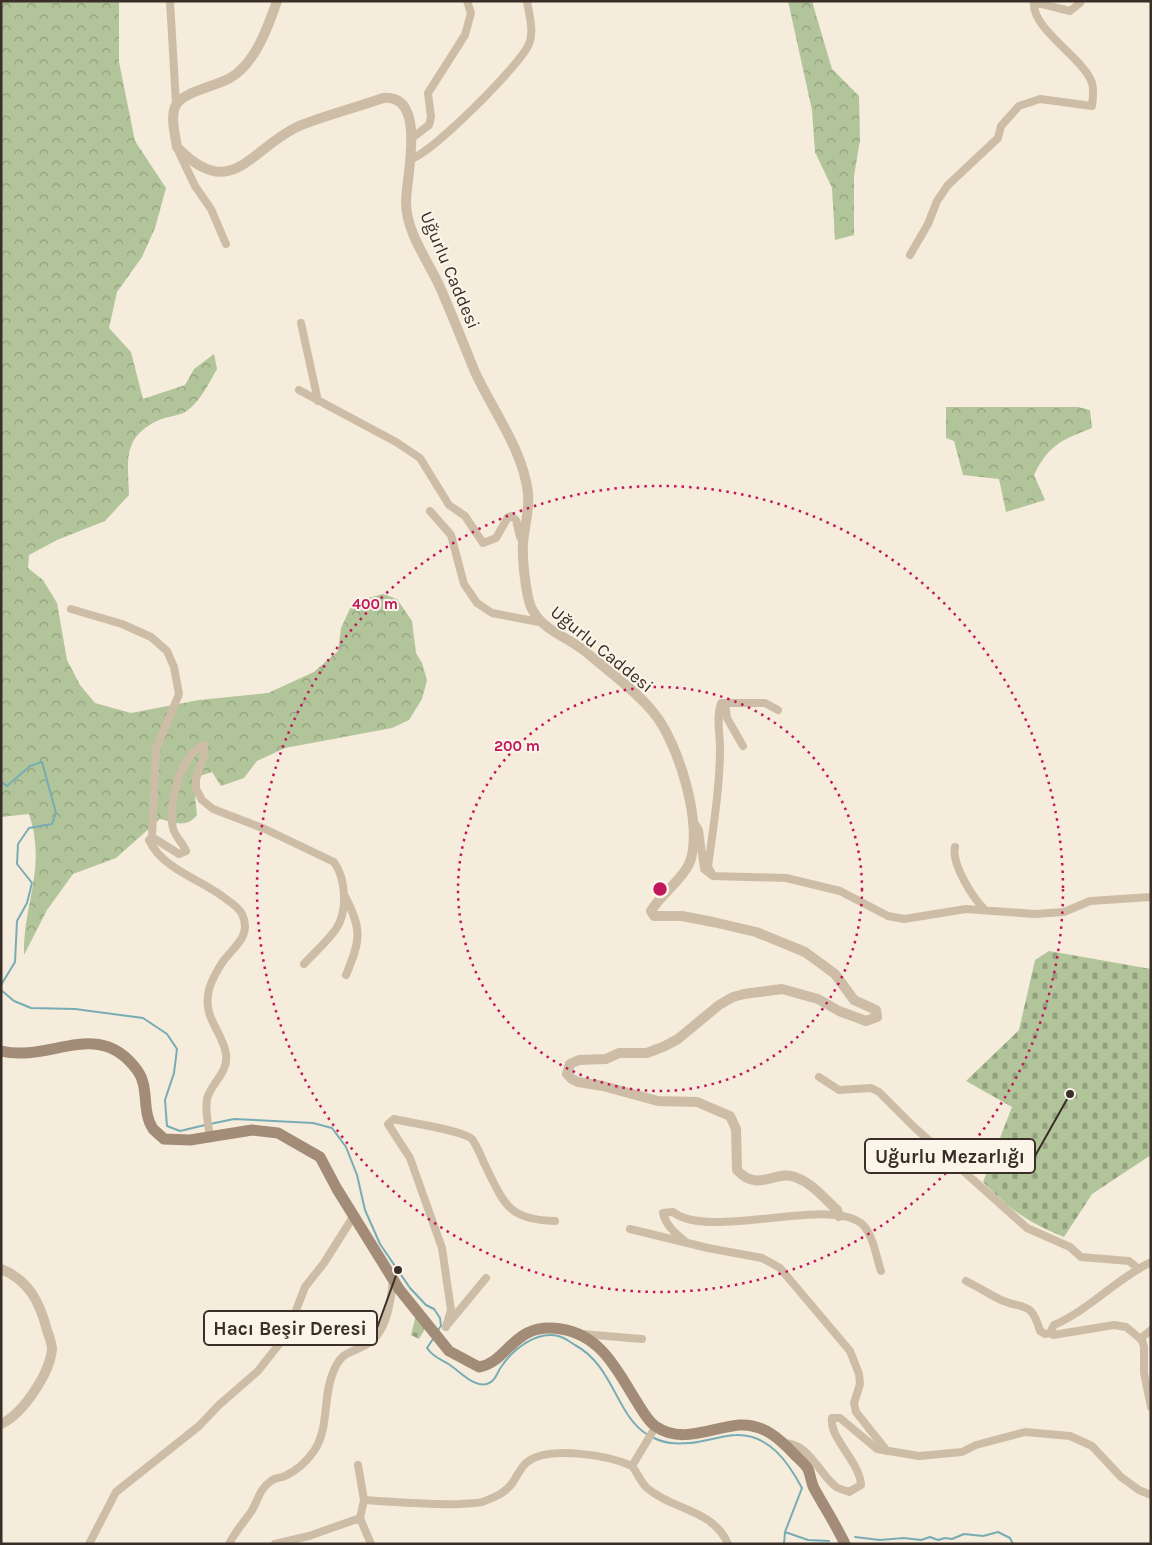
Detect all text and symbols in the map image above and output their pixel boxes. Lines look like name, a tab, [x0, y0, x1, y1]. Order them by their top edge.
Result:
street label: Uğurlu Caddesi	[415, 208, 485, 332]
text: 400 m	[352, 595, 398, 613]
street label: Uğurlu Caddesi	[546, 601, 658, 697]
text: 200 m	[494, 737, 540, 755]
centre of rings	[651, 880, 669, 898]
callout: Uğurlu Mezarlığı	[865, 1139, 1035, 1173]
text: Uğurlu Mezarlığı	[875, 1146, 1025, 1168]
callout: Hacı Beşir Deresi	[204, 1311, 377, 1345]
text: Hacı Beşir Deresi	[213, 1318, 367, 1340]

